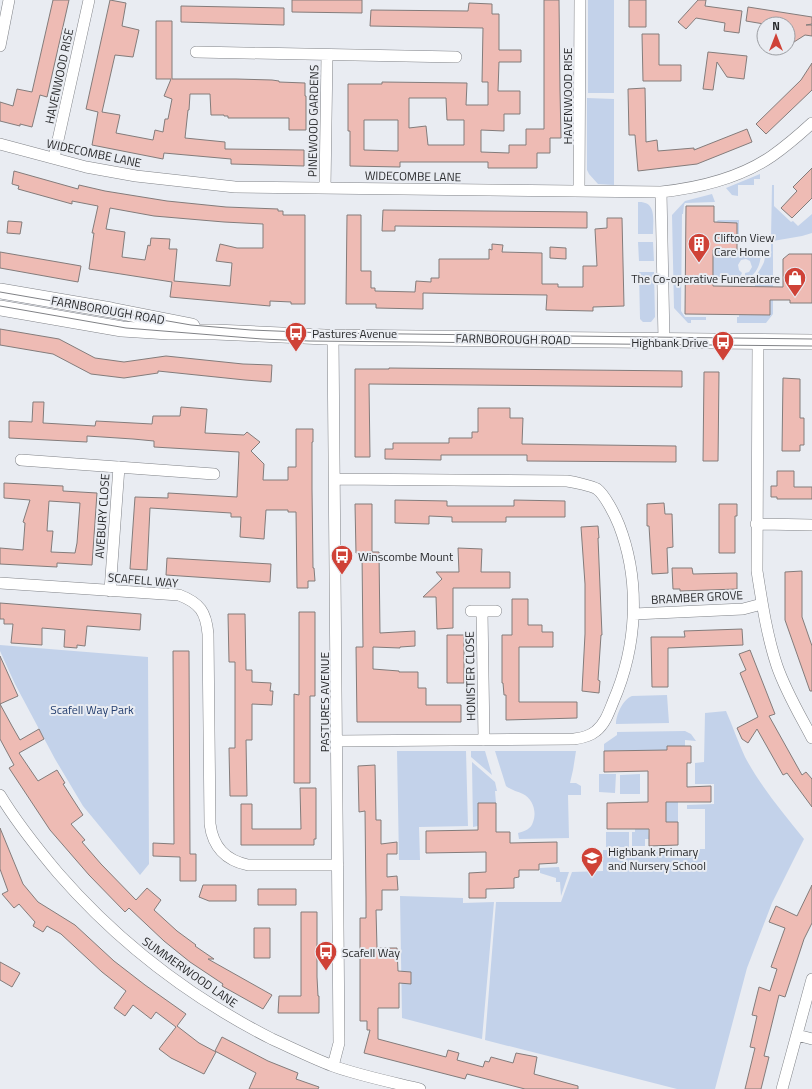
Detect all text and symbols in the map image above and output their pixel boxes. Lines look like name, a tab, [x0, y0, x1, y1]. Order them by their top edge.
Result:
north arrow	[756, 16, 796, 56]
text: N	[772, 18, 780, 34]
street label: HAVENWOOD RISE	[40, 26, 78, 125]
street label: HAVENWOOD RISE	[558, 47, 577, 145]
street label: PINEWOOD GARDENS	[303, 65, 323, 177]
street label: WIDECOMBE LANE	[45, 134, 144, 172]
street label: WIDECOMBE LANE	[365, 166, 462, 186]
place label: Clifton View Care Home	[714, 228, 774, 261]
building icon: Clifton View Care Home	[686, 231, 712, 264]
shop icon: The Co-operative Funeralcare	[782, 265, 808, 298]
place label: The Co-operative Funeralcare	[631, 269, 780, 288]
street label: FARNBOROUGH ROAD	[50, 291, 167, 329]
bus stop icon: Pastures Avenue	[283, 320, 309, 353]
place label: Pastures Avenue	[312, 324, 397, 343]
street label: FARNBOROUGH ROAD	[455, 328, 571, 350]
bus stop icon: Highbank Drive	[710, 329, 736, 362]
place label: Highbank Drive	[631, 333, 708, 352]
street label: AVEBURY CLOSE	[90, 473, 114, 559]
bus stop icon: Winscombe Mount	[329, 543, 355, 576]
place label: Winscombe Mount	[358, 547, 454, 566]
street label: SCAFELL WAY	[107, 567, 180, 593]
street label: BRAMBER GROVE	[650, 585, 744, 609]
street label: HONISTER CLOSE	[460, 631, 480, 721]
street label: PASTURES AVENUE	[315, 651, 334, 752]
park label: Scafell Way Park	[50, 700, 134, 719]
place label: Highbank Primary and Nursery School	[608, 842, 706, 875]
school or university icon: Highbank Primary and Nursery School	[579, 845, 605, 878]
street label: SUMMERWOOD LANE	[138, 932, 242, 1012]
bus stop icon: Scafell Way	[313, 939, 339, 972]
place label: Scafell Way	[342, 943, 400, 962]

